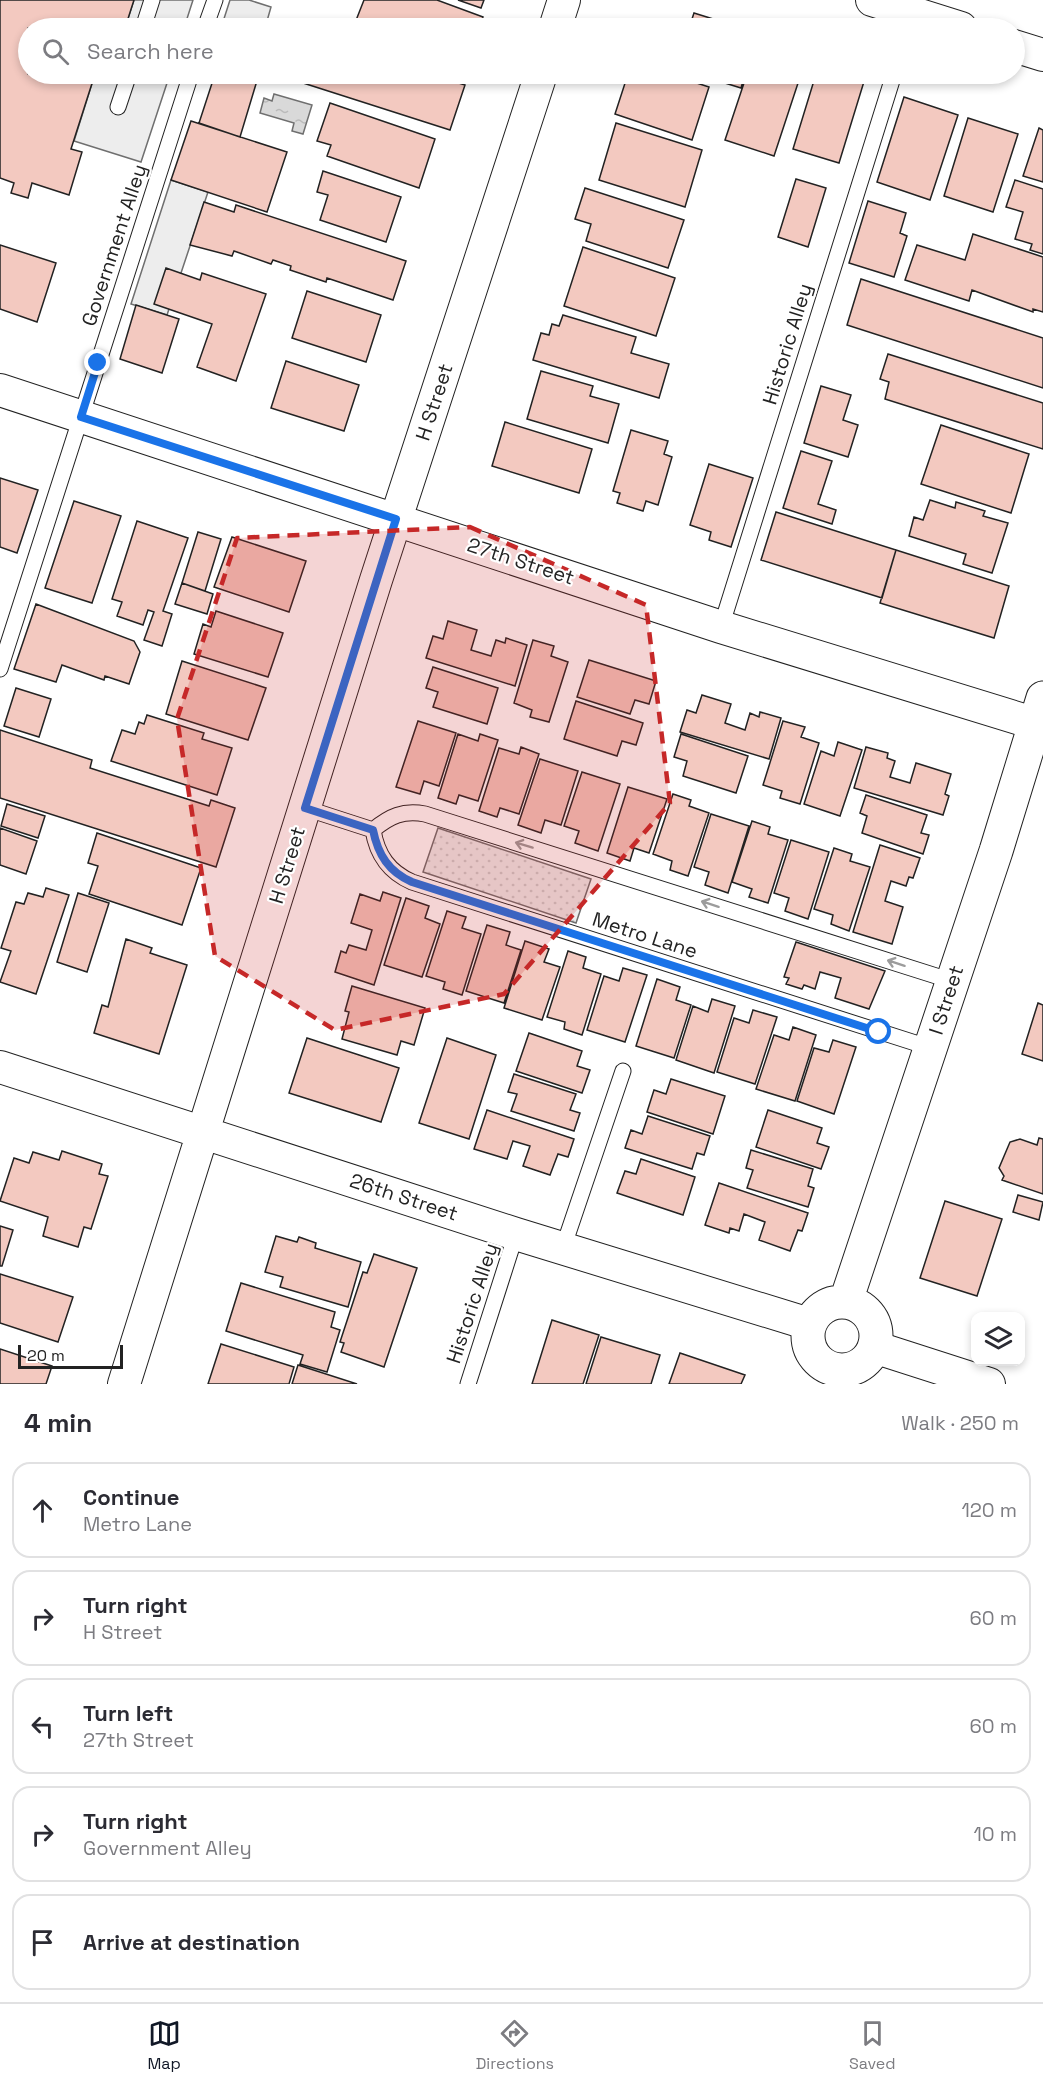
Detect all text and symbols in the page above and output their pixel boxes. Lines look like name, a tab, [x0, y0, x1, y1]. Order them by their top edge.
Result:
search box	[18, 18, 1025, 84]
icon: search	[39, 35, 72, 68]
text: Search here	[87, 37, 214, 65]
street label: Government Alley	[76, 161, 152, 329]
street label: Historic Alley	[756, 280, 818, 408]
route end	[84, 349, 110, 375]
street label: H Street	[409, 360, 459, 444]
street label: 27th Street	[464, 532, 578, 590]
street label: H Street	[263, 823, 311, 907]
one-way arrow	[515, 839, 534, 850]
one-way arrow	[701, 898, 720, 909]
street label: Metro Lane	[589, 906, 701, 964]
one-way arrow	[887, 957, 906, 968]
street label: I Street	[923, 962, 969, 1038]
route start	[865, 1018, 891, 1044]
street label: 26th Street	[347, 1167, 461, 1227]
street label: Historic Alley	[440, 1239, 504, 1367]
map controls	[971, 1312, 1025, 1366]
button: layers	[971, 1312, 1025, 1366]
scale bar	[18, 1342, 123, 1370]
text: 20 m	[27, 1345, 65, 1366]
text: 4 min	[24, 1406, 92, 1440]
text: Walk · 250 m	[901, 1410, 1019, 1436]
text: Continue	[83, 1483, 179, 1511]
icon: ahead	[26, 1494, 59, 1527]
text: 120 m	[961, 1497, 1017, 1523]
text: Metro Lane	[83, 1511, 192, 1537]
text: Turn right	[83, 1591, 188, 1619]
icon: right	[26, 1602, 59, 1635]
text: 60 m	[970, 1605, 1017, 1631]
text: H Street	[83, 1619, 162, 1645]
text: Turn left	[83, 1699, 173, 1727]
icon: left	[26, 1710, 59, 1743]
text: 60 m	[970, 1713, 1017, 1739]
text: 27th Street	[83, 1727, 194, 1753]
text: Turn right	[83, 1807, 188, 1835]
icon: right	[26, 1818, 59, 1851]
text: 10 m	[973, 1821, 1017, 1847]
text: Government Alley	[83, 1835, 252, 1861]
icon: arrive	[26, 1926, 59, 1959]
text: Arrive at destination	[83, 1928, 300, 1956]
tab: Map	[147, 2017, 181, 2074]
tab: Directions	[476, 2017, 554, 2074]
tab: Saved	[849, 2017, 896, 2074]

